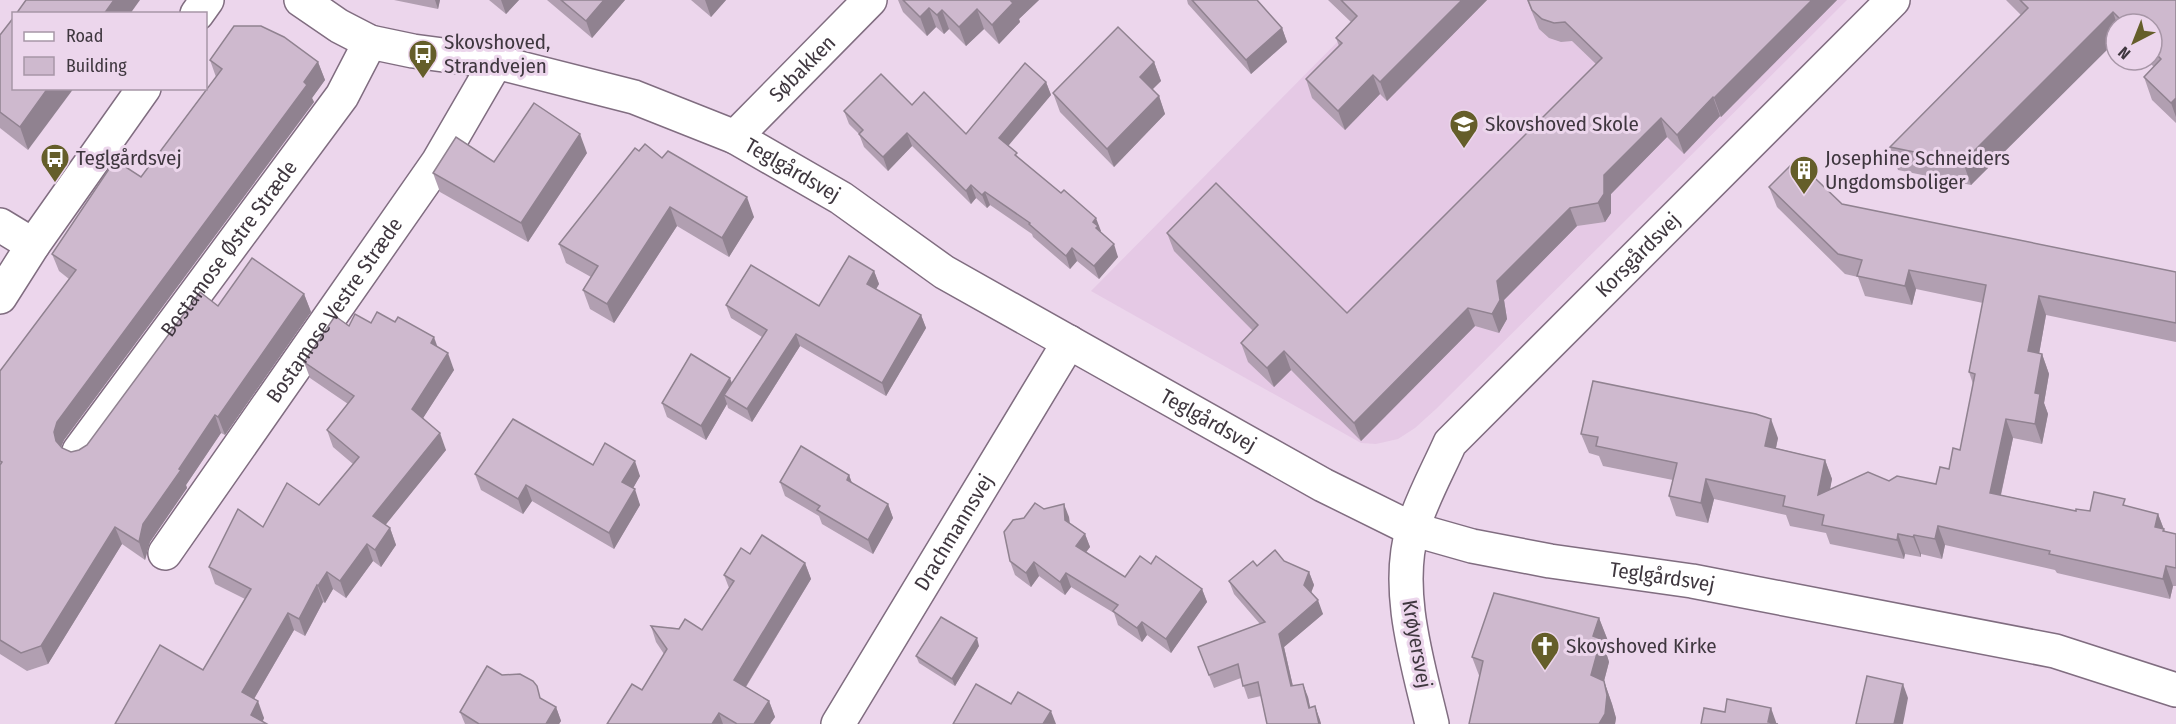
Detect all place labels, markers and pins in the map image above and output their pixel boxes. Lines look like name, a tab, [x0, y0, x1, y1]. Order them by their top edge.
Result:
place label: Skovshoved, Strandvejen	[444, 29, 550, 79]
bus stop icon: Skovshoved, Strandvejen	[407, 38, 439, 80]
school or university icon: Skovshoved Skole	[1448, 108, 1480, 150]
place label: Skovshoved Skole	[1485, 111, 1639, 137]
bus stop icon: Teglgårdsvej	[39, 142, 71, 184]
place label: Teglgårdsvej	[76, 145, 182, 171]
place label: Josephine Schneiders Ungdomsboliger	[1825, 145, 2010, 195]
building icon: Josephine Schneiders Ungdomsboliger	[1788, 154, 1820, 196]
church icon: Skovshoved Kirke	[1529, 630, 1561, 672]
place label: Skovshoved Kirke	[1566, 633, 1717, 659]

